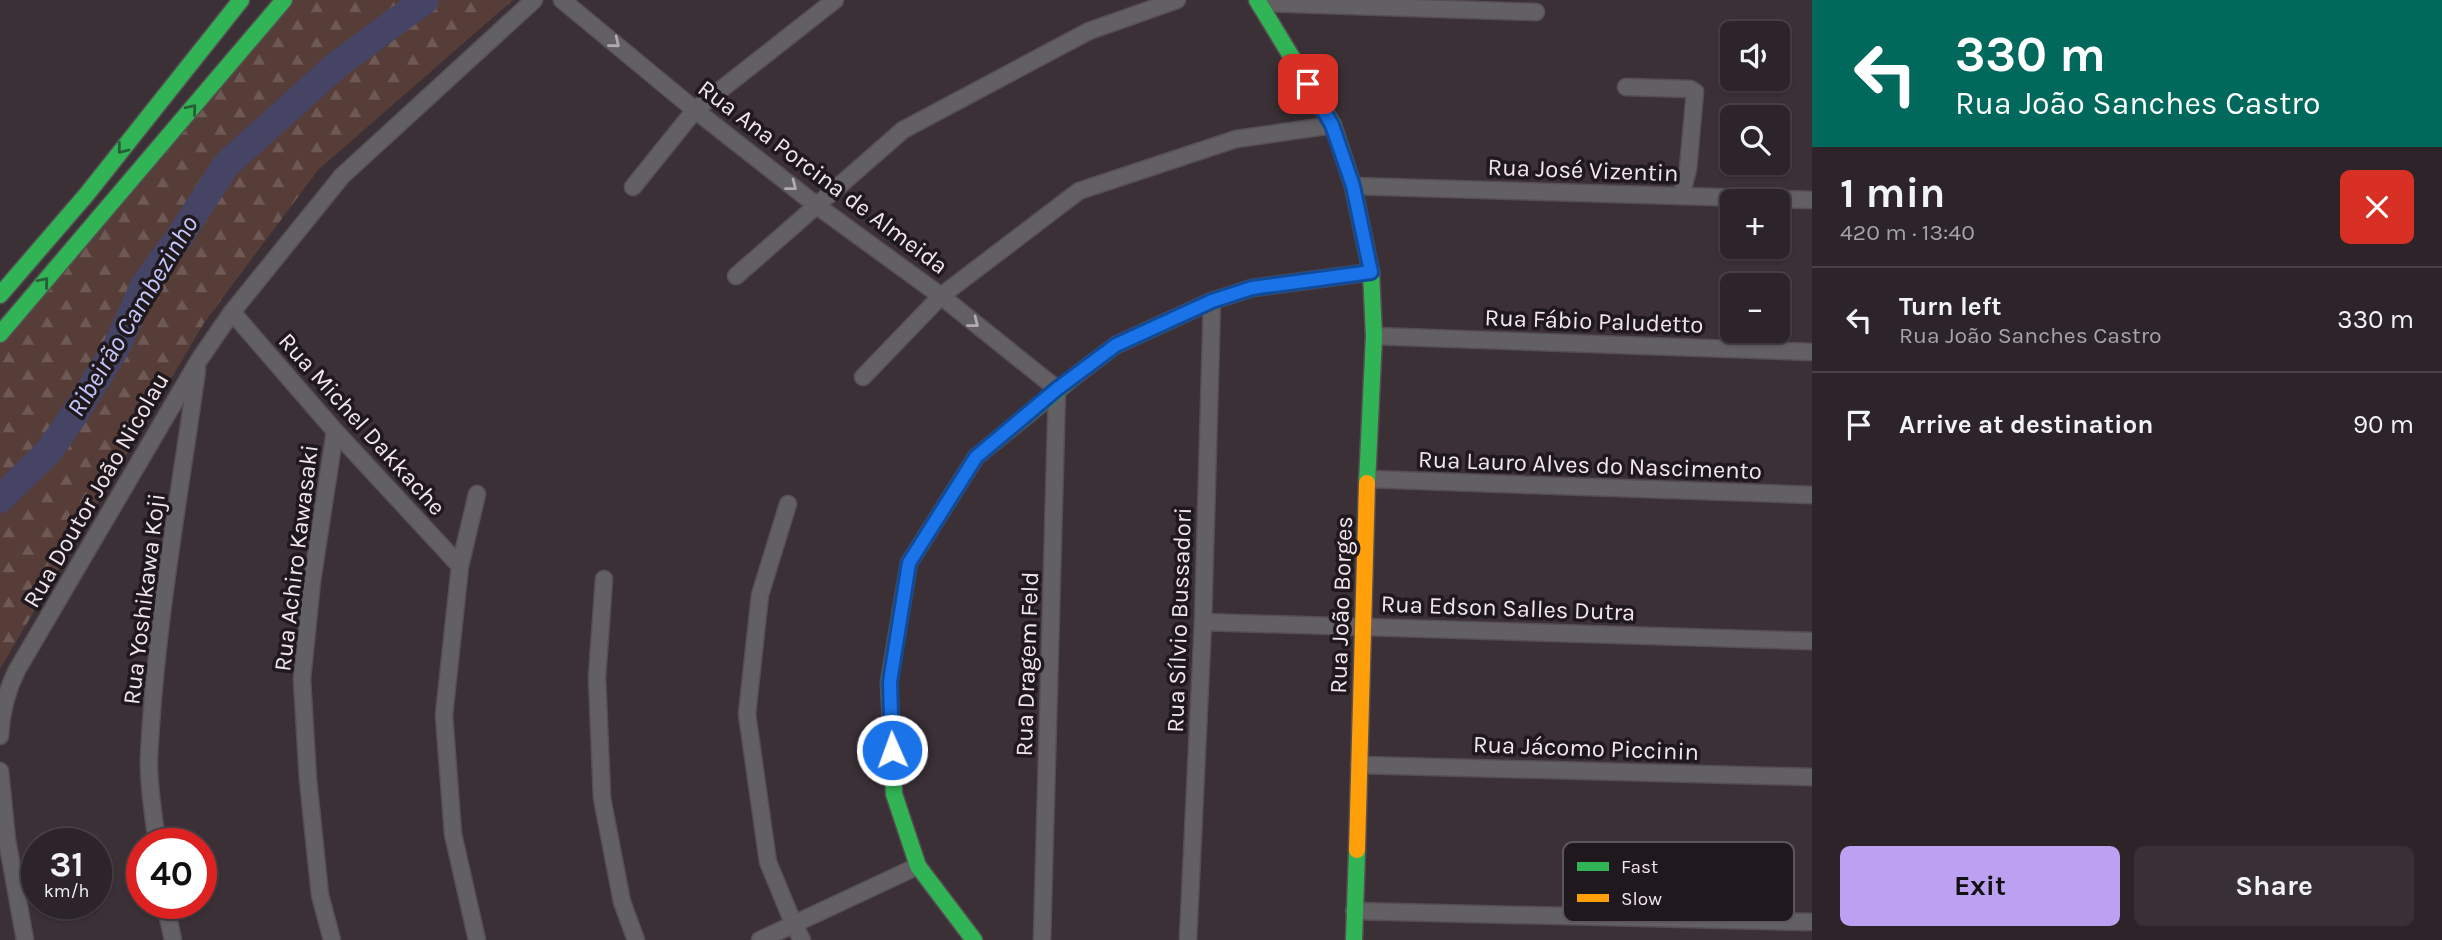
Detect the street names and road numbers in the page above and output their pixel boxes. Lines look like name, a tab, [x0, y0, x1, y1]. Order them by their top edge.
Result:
street label: Rua Ana Porcina de Almeida	[693, 74, 953, 280]
street label: Rua José Vizentin	[1487, 153, 1679, 187]
street label: Rua Fábio Paludetto	[1484, 303, 1704, 339]
street label: Rua Michel Dakkache	[273, 327, 451, 521]
street label: Rua Doutor João Nicolau	[17, 368, 175, 612]
street label: Rua Achiro Kawasaki	[268, 443, 324, 673]
street label: Rua Lauro Alves do Nascimento	[1418, 445, 1762, 485]
street label: Rua Yoshikawa Koji	[117, 492, 171, 706]
street label: Rua Sílvio Bussadori	[1161, 507, 1197, 733]
street label: Rua João Borges	[1324, 516, 1358, 694]
street label: Rua Dragem Feld	[1010, 571, 1044, 757]
street label: Rua Edson Salles Dutra	[1380, 590, 1636, 626]
street label: Rua Jácomo Piccinin	[1472, 730, 1700, 766]

